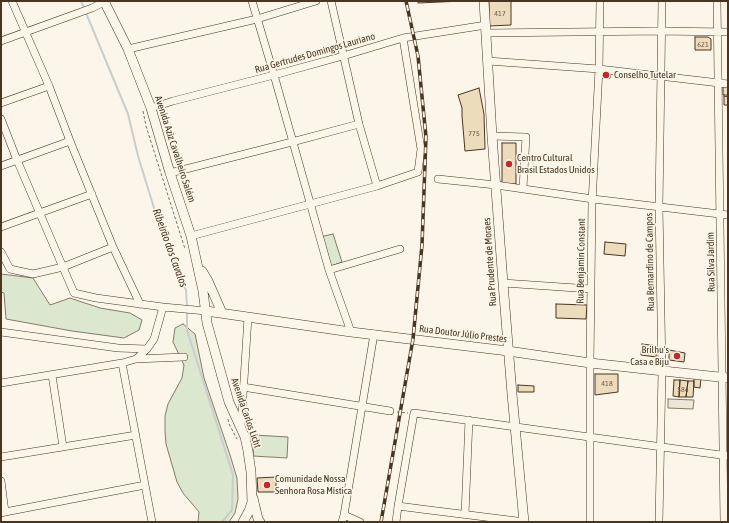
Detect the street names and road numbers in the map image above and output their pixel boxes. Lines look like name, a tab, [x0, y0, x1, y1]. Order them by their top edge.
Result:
street label: Rua Gertrudes Domingos Lauriano	[253, 30, 377, 76]
street label: Avenida Aziz Cavalheiro Salém	[152, 94, 198, 204]
street label: Rua Bernardino de Campos	[643, 213, 657, 311]
street label: Rua Prudente de Moraes	[481, 217, 499, 307]
street label: Rua Benjamin Constant	[574, 218, 588, 304]
street label: Rua Silva Jardim	[704, 232, 718, 292]
street label: Rua Doutor Júlio Prestes	[418, 323, 508, 345]
street label: Avenida Carlos Licht	[228, 376, 264, 450]

